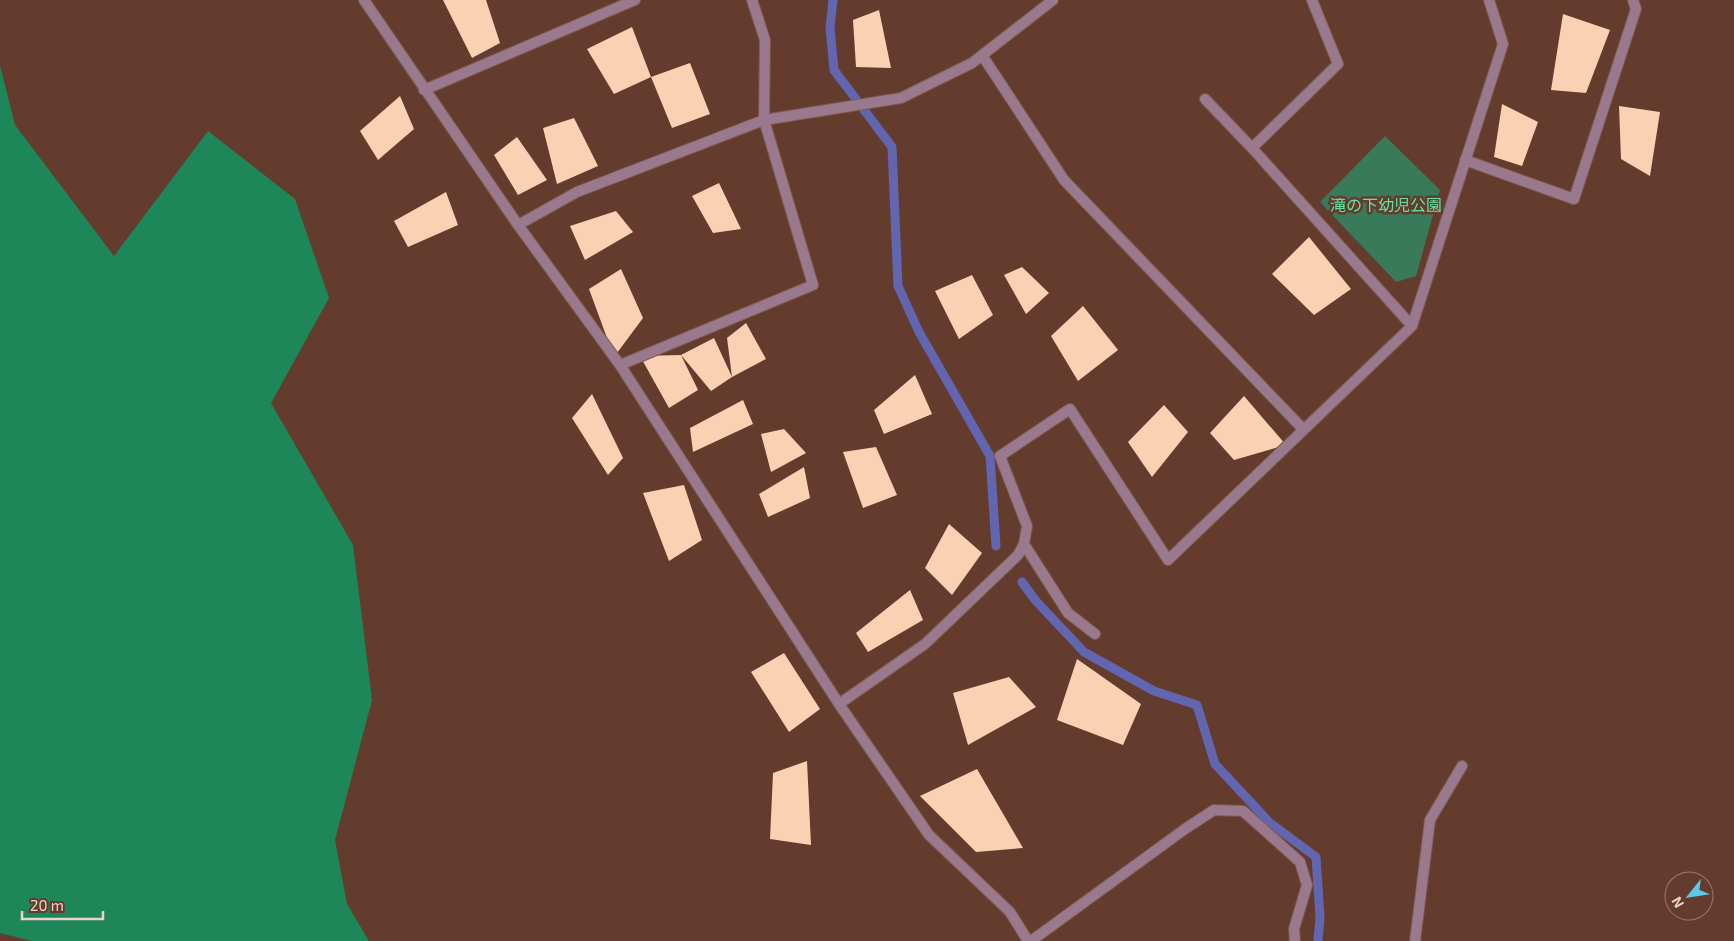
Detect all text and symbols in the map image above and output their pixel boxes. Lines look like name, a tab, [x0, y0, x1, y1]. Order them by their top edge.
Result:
park label: 滝の下幼児公園	[1330, 195, 1442, 214]
north arrow	[1664, 871, 1714, 921]
scale bar	[22, 888, 104, 920]
text: N	[1667, 894, 1687, 911]
text: 20 m	[30, 896, 64, 914]

